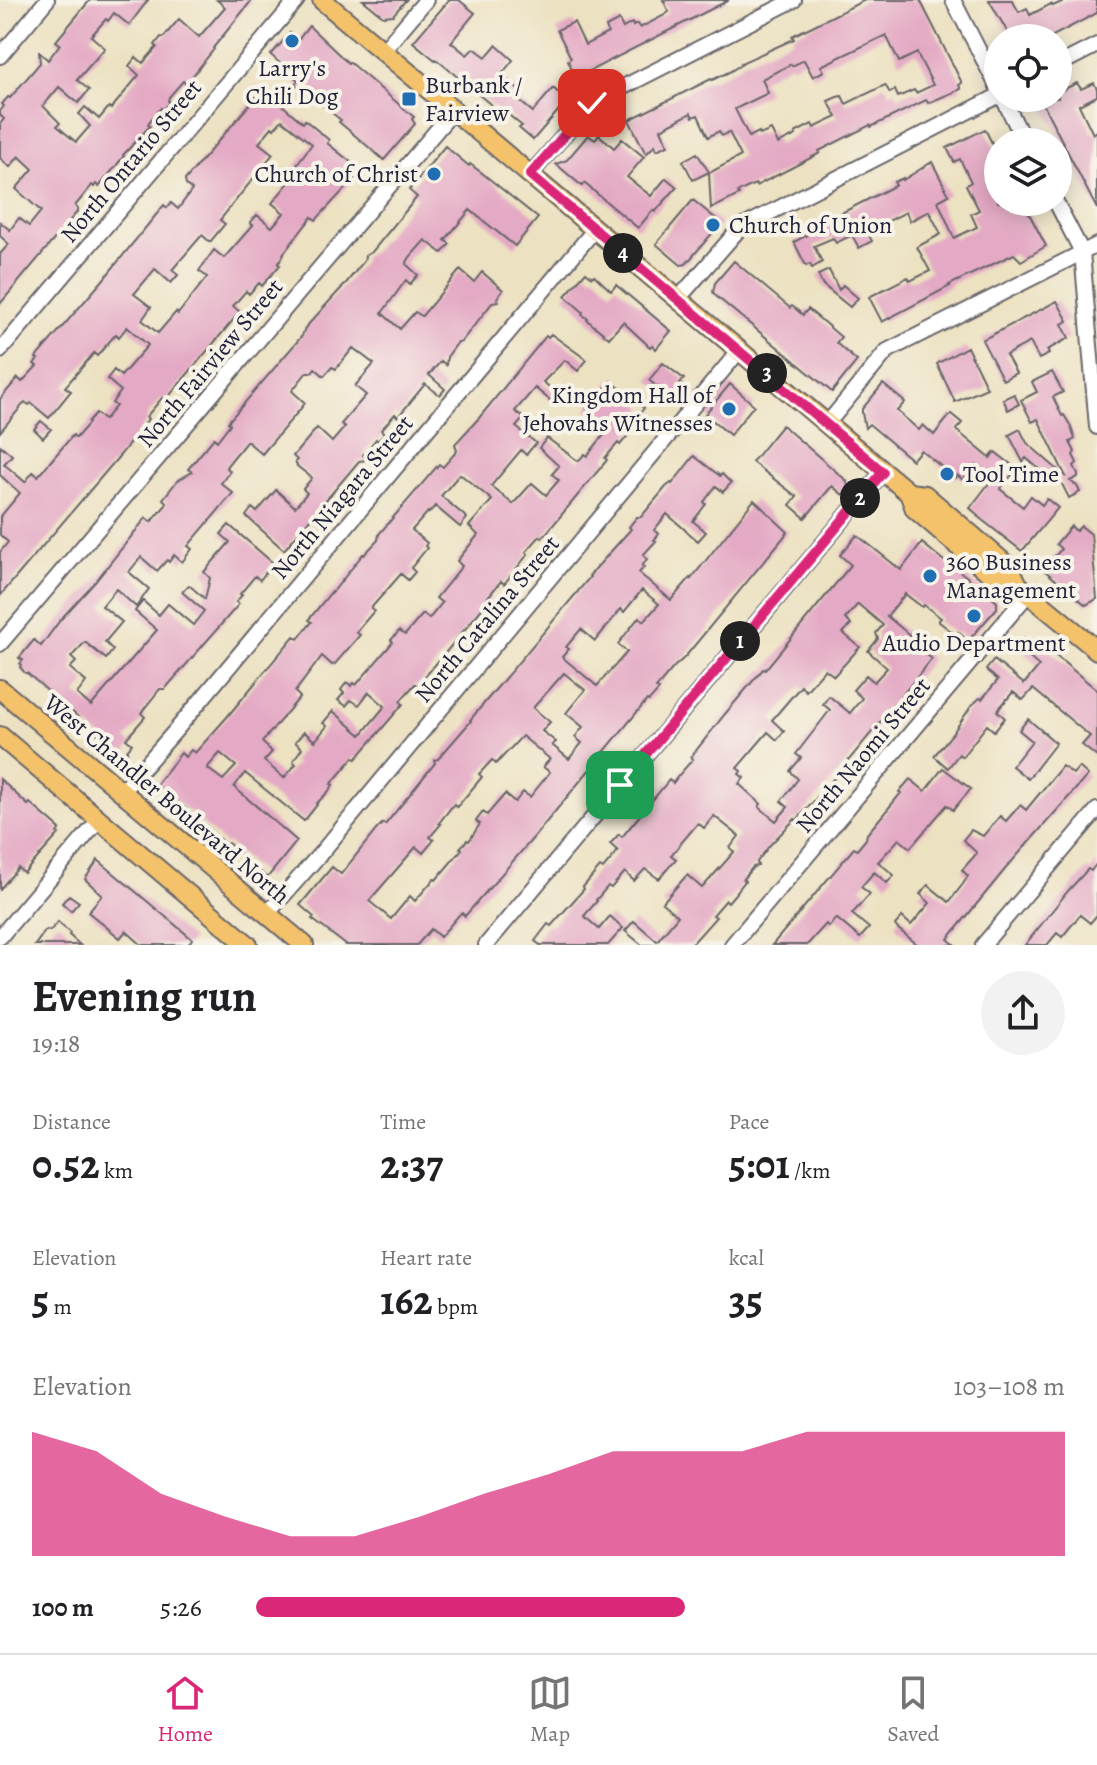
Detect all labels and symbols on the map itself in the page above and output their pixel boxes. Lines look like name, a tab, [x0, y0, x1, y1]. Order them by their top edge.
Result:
marker: Larry's Chili Dog	[283, 32, 301, 50]
place label: Larry's Chili Dog	[246, 52, 338, 112]
place label: Burbank / Fairview	[425, 69, 523, 129]
pin	[558, 69, 626, 137]
street label: North Ontario Street	[53, 73, 209, 249]
marker: Burbank / Fairview	[400, 90, 418, 108]
place label: Church of Christ	[254, 158, 418, 190]
marker: Church of Christ	[425, 165, 443, 183]
place label: Church of Union	[729, 209, 892, 241]
marker: Church of Union	[704, 216, 722, 234]
pin: 4	[603, 233, 643, 273]
street label: North Fairview Street	[130, 272, 290, 454]
pin: 3	[747, 353, 787, 393]
place label: Kingdom Hall of Jehovahs Witnesses	[523, 379, 716, 439]
marker: Kingdom Hall of Jehovahs Witnesses	[720, 400, 738, 418]
street label: North Niagara Street	[264, 408, 420, 586]
place label: Tool Time	[963, 458, 1059, 490]
marker: Tool Time	[938, 465, 956, 483]
pin: 2	[840, 478, 880, 518]
street label: North Catalina Street	[407, 528, 567, 710]
place label: 360 Business Management	[946, 546, 1076, 606]
marker: 360 Business Management	[921, 567, 939, 585]
marker: Audio Department	[965, 607, 983, 625]
pin: 1	[720, 621, 760, 661]
place label: Audio Department	[881, 627, 1066, 659]
street label: North Naomi Street	[788, 670, 938, 840]
street label: West Chandler Boulevard North	[37, 686, 297, 912]
pin	[586, 751, 654, 819]

